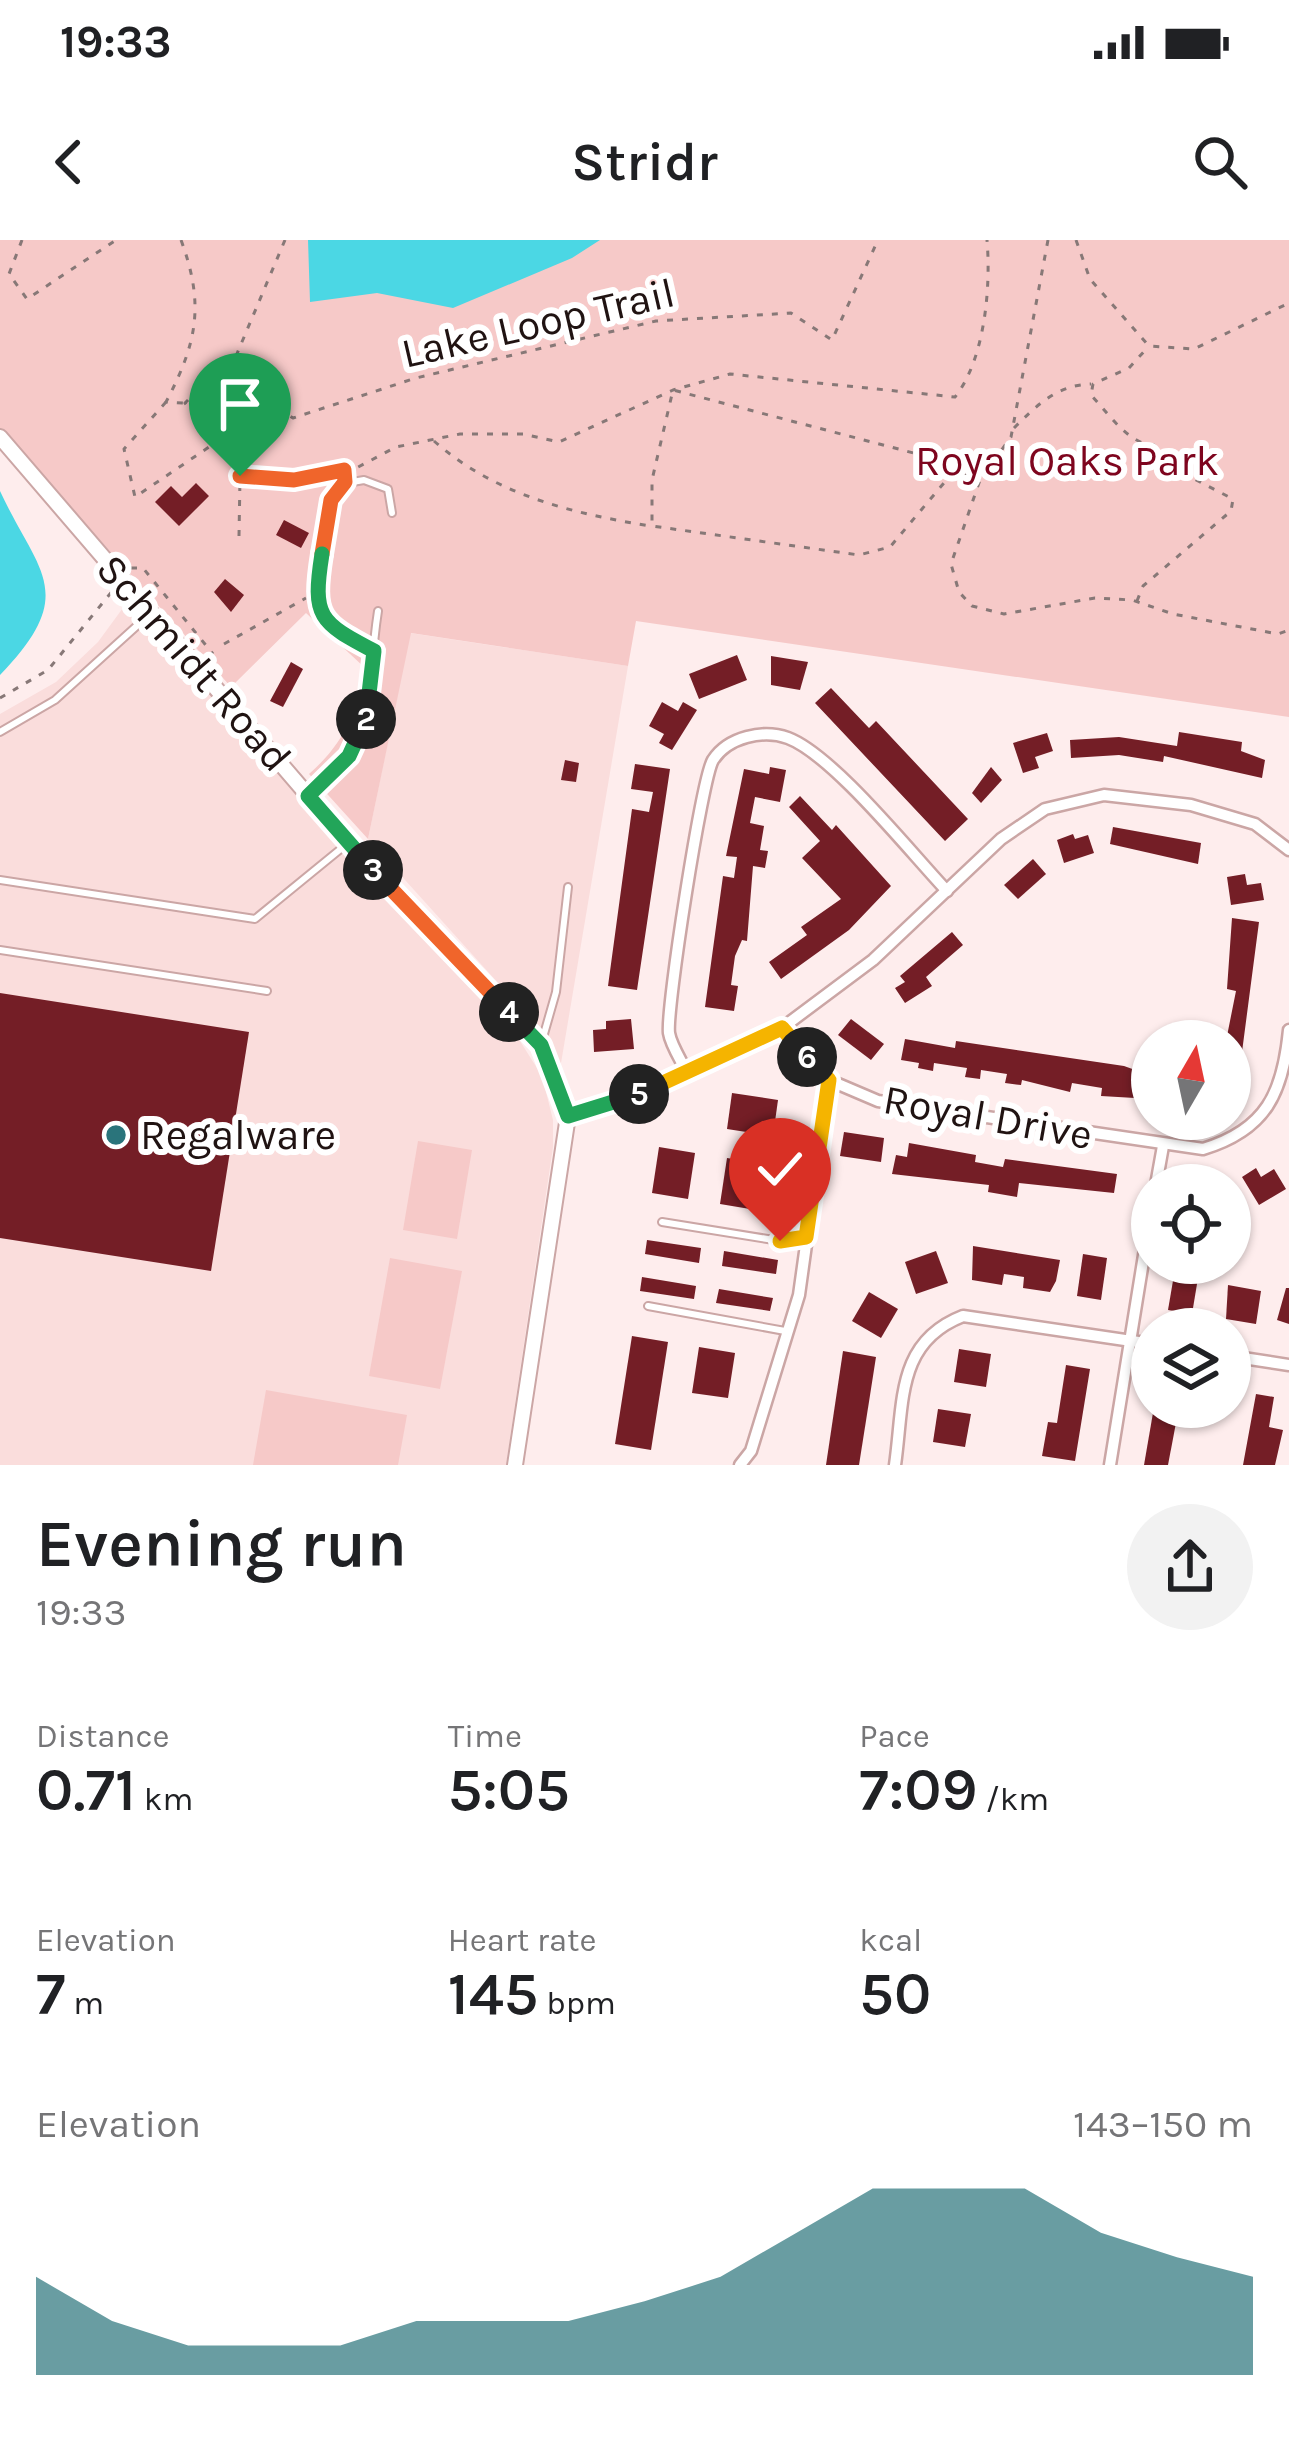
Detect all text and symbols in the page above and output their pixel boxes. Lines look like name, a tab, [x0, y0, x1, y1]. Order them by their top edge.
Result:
text: 19:33	[60, 16, 172, 68]
icon: back	[36, 129, 102, 195]
icon: search	[1187, 129, 1253, 195]
text: Stridr	[571, 130, 718, 194]
street label: Lake Loop Trail	[397, 267, 679, 379]
pin	[189, 353, 291, 476]
icon: arrive	[207, 371, 273, 437]
park label: Royal Oaks Park	[915, 436, 1219, 486]
street label: Schmidt Road	[86, 544, 302, 782]
pin: 2	[336, 689, 396, 749]
text: 2	[356, 700, 376, 738]
pin: 3	[343, 840, 403, 900]
text: 3	[363, 851, 383, 889]
pin: 4	[479, 982, 539, 1042]
text: 4	[499, 993, 519, 1031]
north arrow	[1131, 1020, 1251, 1140]
map controls	[1131, 1020, 1251, 1428]
pin: 6	[777, 1027, 837, 1087]
text: 6	[797, 1038, 817, 1076]
pin: 5	[609, 1064, 669, 1124]
street label: Royal Drive	[880, 1074, 1096, 1160]
text: 5	[629, 1075, 649, 1113]
place label: Regalware	[140, 1110, 336, 1160]
pin	[729, 1118, 831, 1241]
marker: Regalware	[103, 1122, 129, 1148]
icon: check	[747, 1136, 813, 1202]
button: locate	[1131, 1164, 1251, 1284]
button: layers	[1131, 1308, 1251, 1428]
button: share	[1127, 1504, 1253, 1630]
text: Evening run	[36, 1505, 407, 1583]
text: 19:33	[36, 1589, 127, 1635]
text: Distance	[36, 1717, 169, 1755]
text: Time	[448, 1717, 522, 1755]
text: Pace	[859, 1717, 930, 1755]
text: 0.71	[36, 1755, 136, 1825]
text: 5:05	[448, 1755, 570, 1825]
text: 7:09	[859, 1755, 978, 1825]
text: km	[136, 1780, 193, 1818]
text: /km	[978, 1780, 1049, 1818]
text: Elevation	[36, 1921, 176, 1959]
text: Heart rate	[448, 1921, 596, 1959]
text: kcal	[859, 1921, 922, 1959]
text: 7	[36, 1959, 65, 2029]
text: 145	[448, 1959, 538, 2029]
text: 50	[859, 1959, 931, 2029]
text: m	[65, 1984, 104, 2022]
text: bpm	[538, 1984, 616, 2022]
text: Elevation	[36, 2101, 201, 2147]
text: 143–150 m	[1073, 2101, 1253, 2147]

